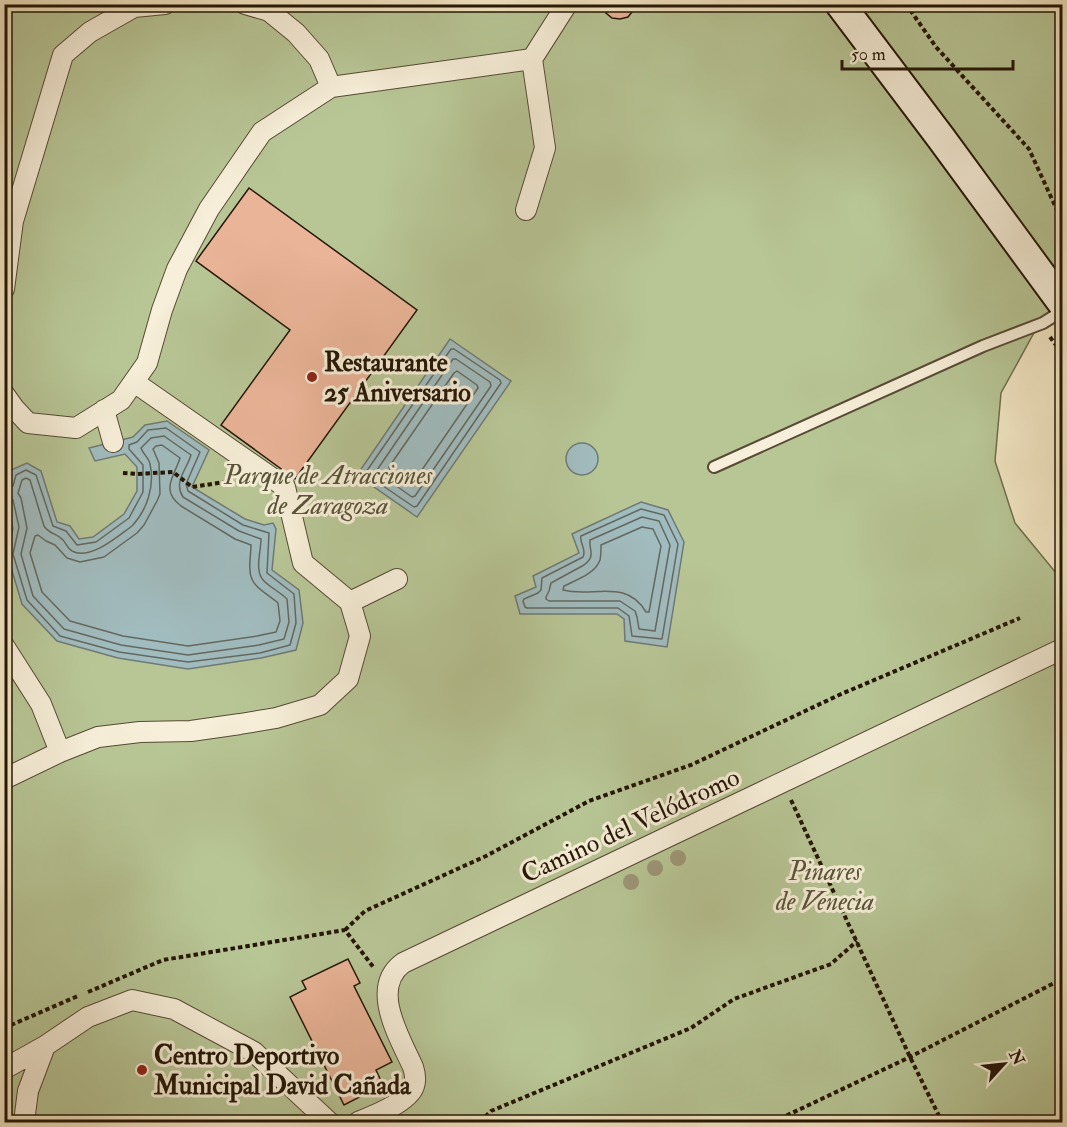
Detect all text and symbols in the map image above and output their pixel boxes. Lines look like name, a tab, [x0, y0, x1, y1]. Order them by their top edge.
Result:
scale bar	[842, 33, 1013, 71]
text: 50 m	[851, 43, 886, 66]
place label: Restaurante 25 Aniversario	[324, 347, 471, 409]
marker: Restaurante 25 Aniversario	[305, 370, 319, 384]
park label: Parque de Atracciones de Zaragoza	[223, 460, 433, 522]
street label: Camino del Velódromo	[516, 761, 745, 891]
park label: Pinares de Venecia	[775, 856, 874, 918]
north arrow	[974, 1034, 1034, 1094]
place label: Centro Deportivo Municipal David Cañada	[153, 1040, 412, 1103]
text: N	[1004, 1046, 1029, 1069]
marker: Centro Deportivo Municipal David Cañada	[135, 1063, 149, 1077]

